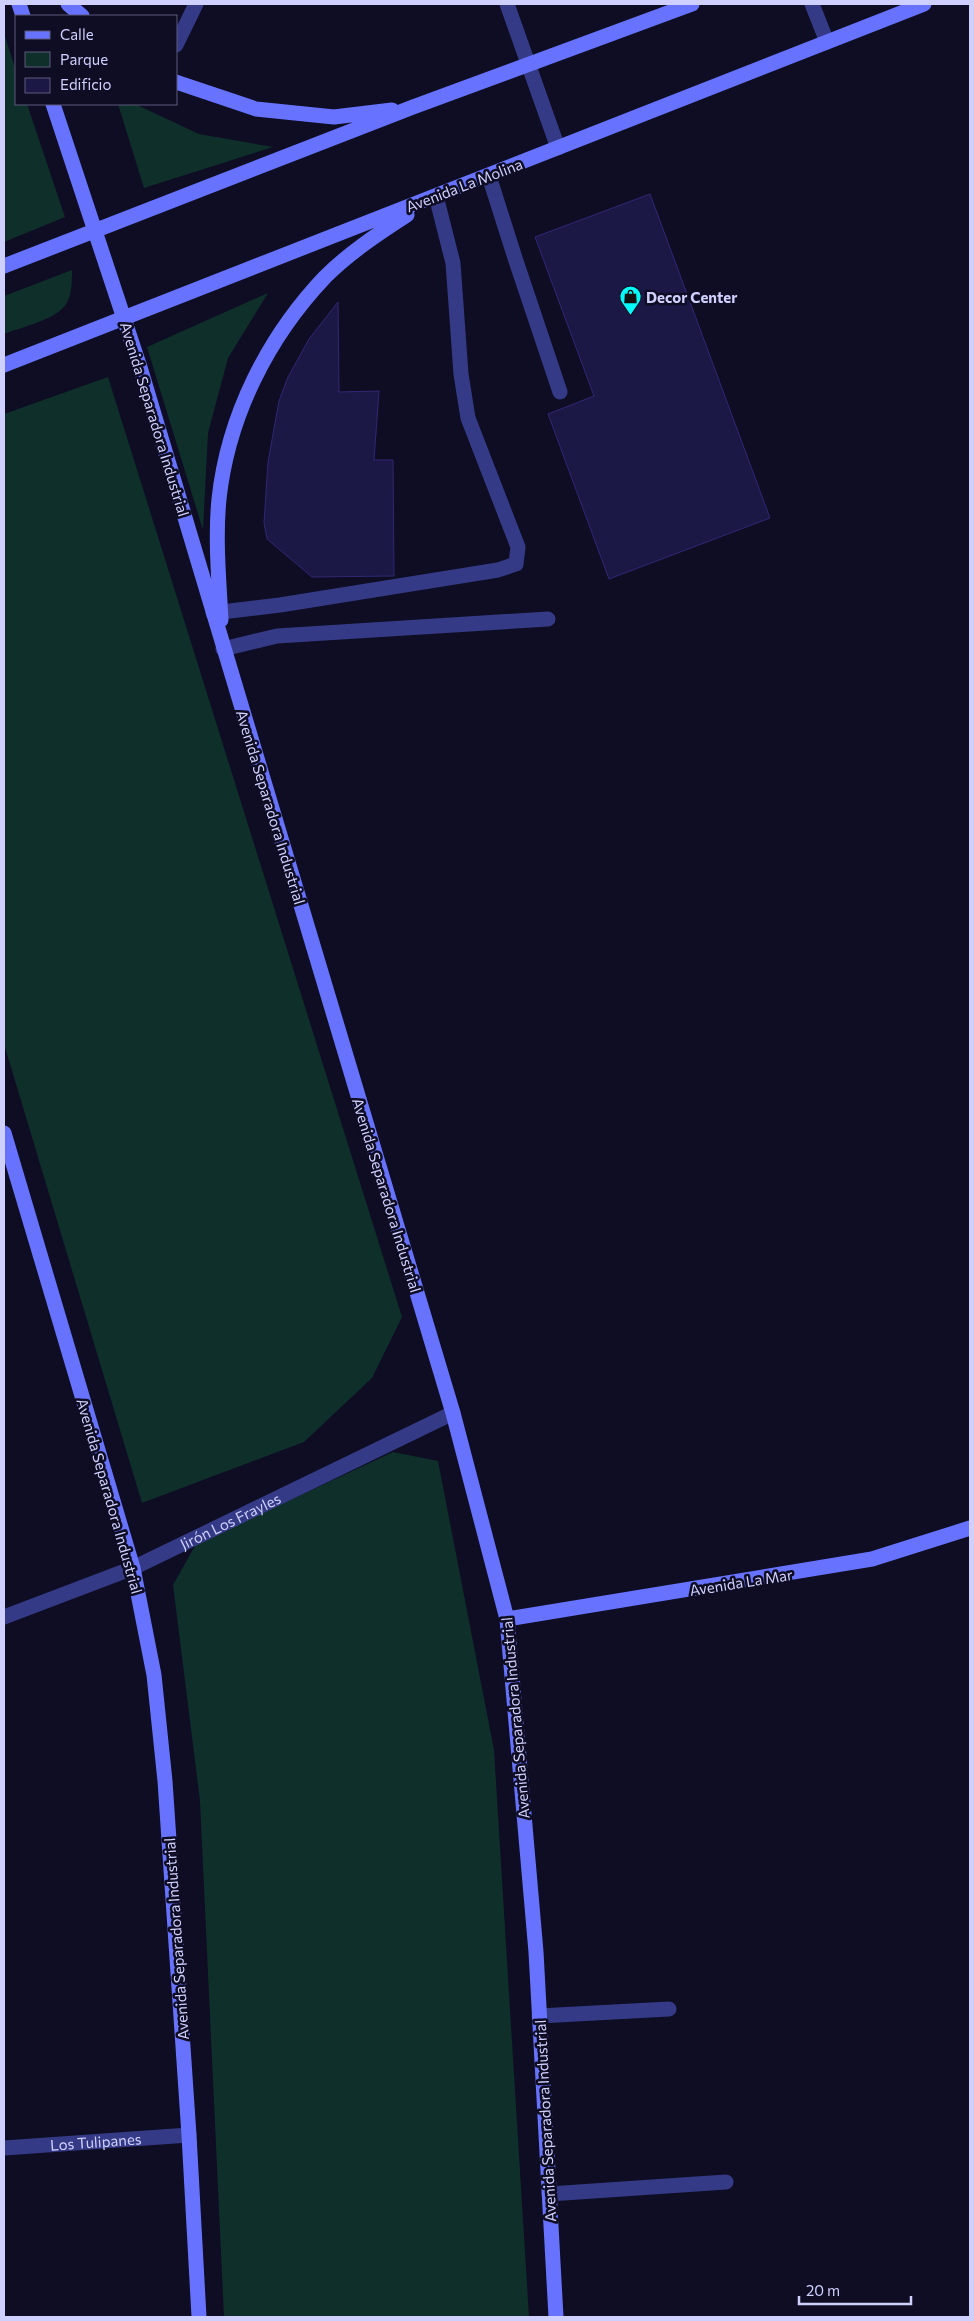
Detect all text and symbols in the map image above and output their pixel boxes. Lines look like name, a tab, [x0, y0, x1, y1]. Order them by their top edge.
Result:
legend	[15, 15, 178, 105]
text: Calle	[60, 25, 94, 43]
text: Parque	[60, 50, 108, 68]
text: Edificio	[60, 75, 111, 93]
street label: Avenida La Molina	[403, 154, 525, 216]
shop icon: Decor Center	[618, 285, 642, 316]
place label: Decor Center	[646, 288, 737, 306]
street label: Avenida Separadora Industrial	[117, 320, 193, 518]
street label: Avenida Separadora Industrial	[233, 708, 309, 906]
street label: Avenida Separadora Industrial	[349, 1096, 425, 1294]
street label: Avenida Separadora Industrial	[73, 1396, 147, 1596]
street label: Jirón Los Frayles	[177, 1489, 284, 1553]
street label: Avenida La Mar	[688, 1565, 794, 1599]
street label: Avenida Separadora Industrial	[497, 1616, 533, 1820]
street label: Avenida Separadora Industrial	[160, 1837, 192, 2041]
street label: Avenida Separadora Industrial	[531, 2019, 559, 2223]
street label: Los Tulipanes	[49, 2129, 142, 2154]
scale bar	[799, 2274, 912, 2306]
text: 20 m	[806, 2281, 840, 2299]

